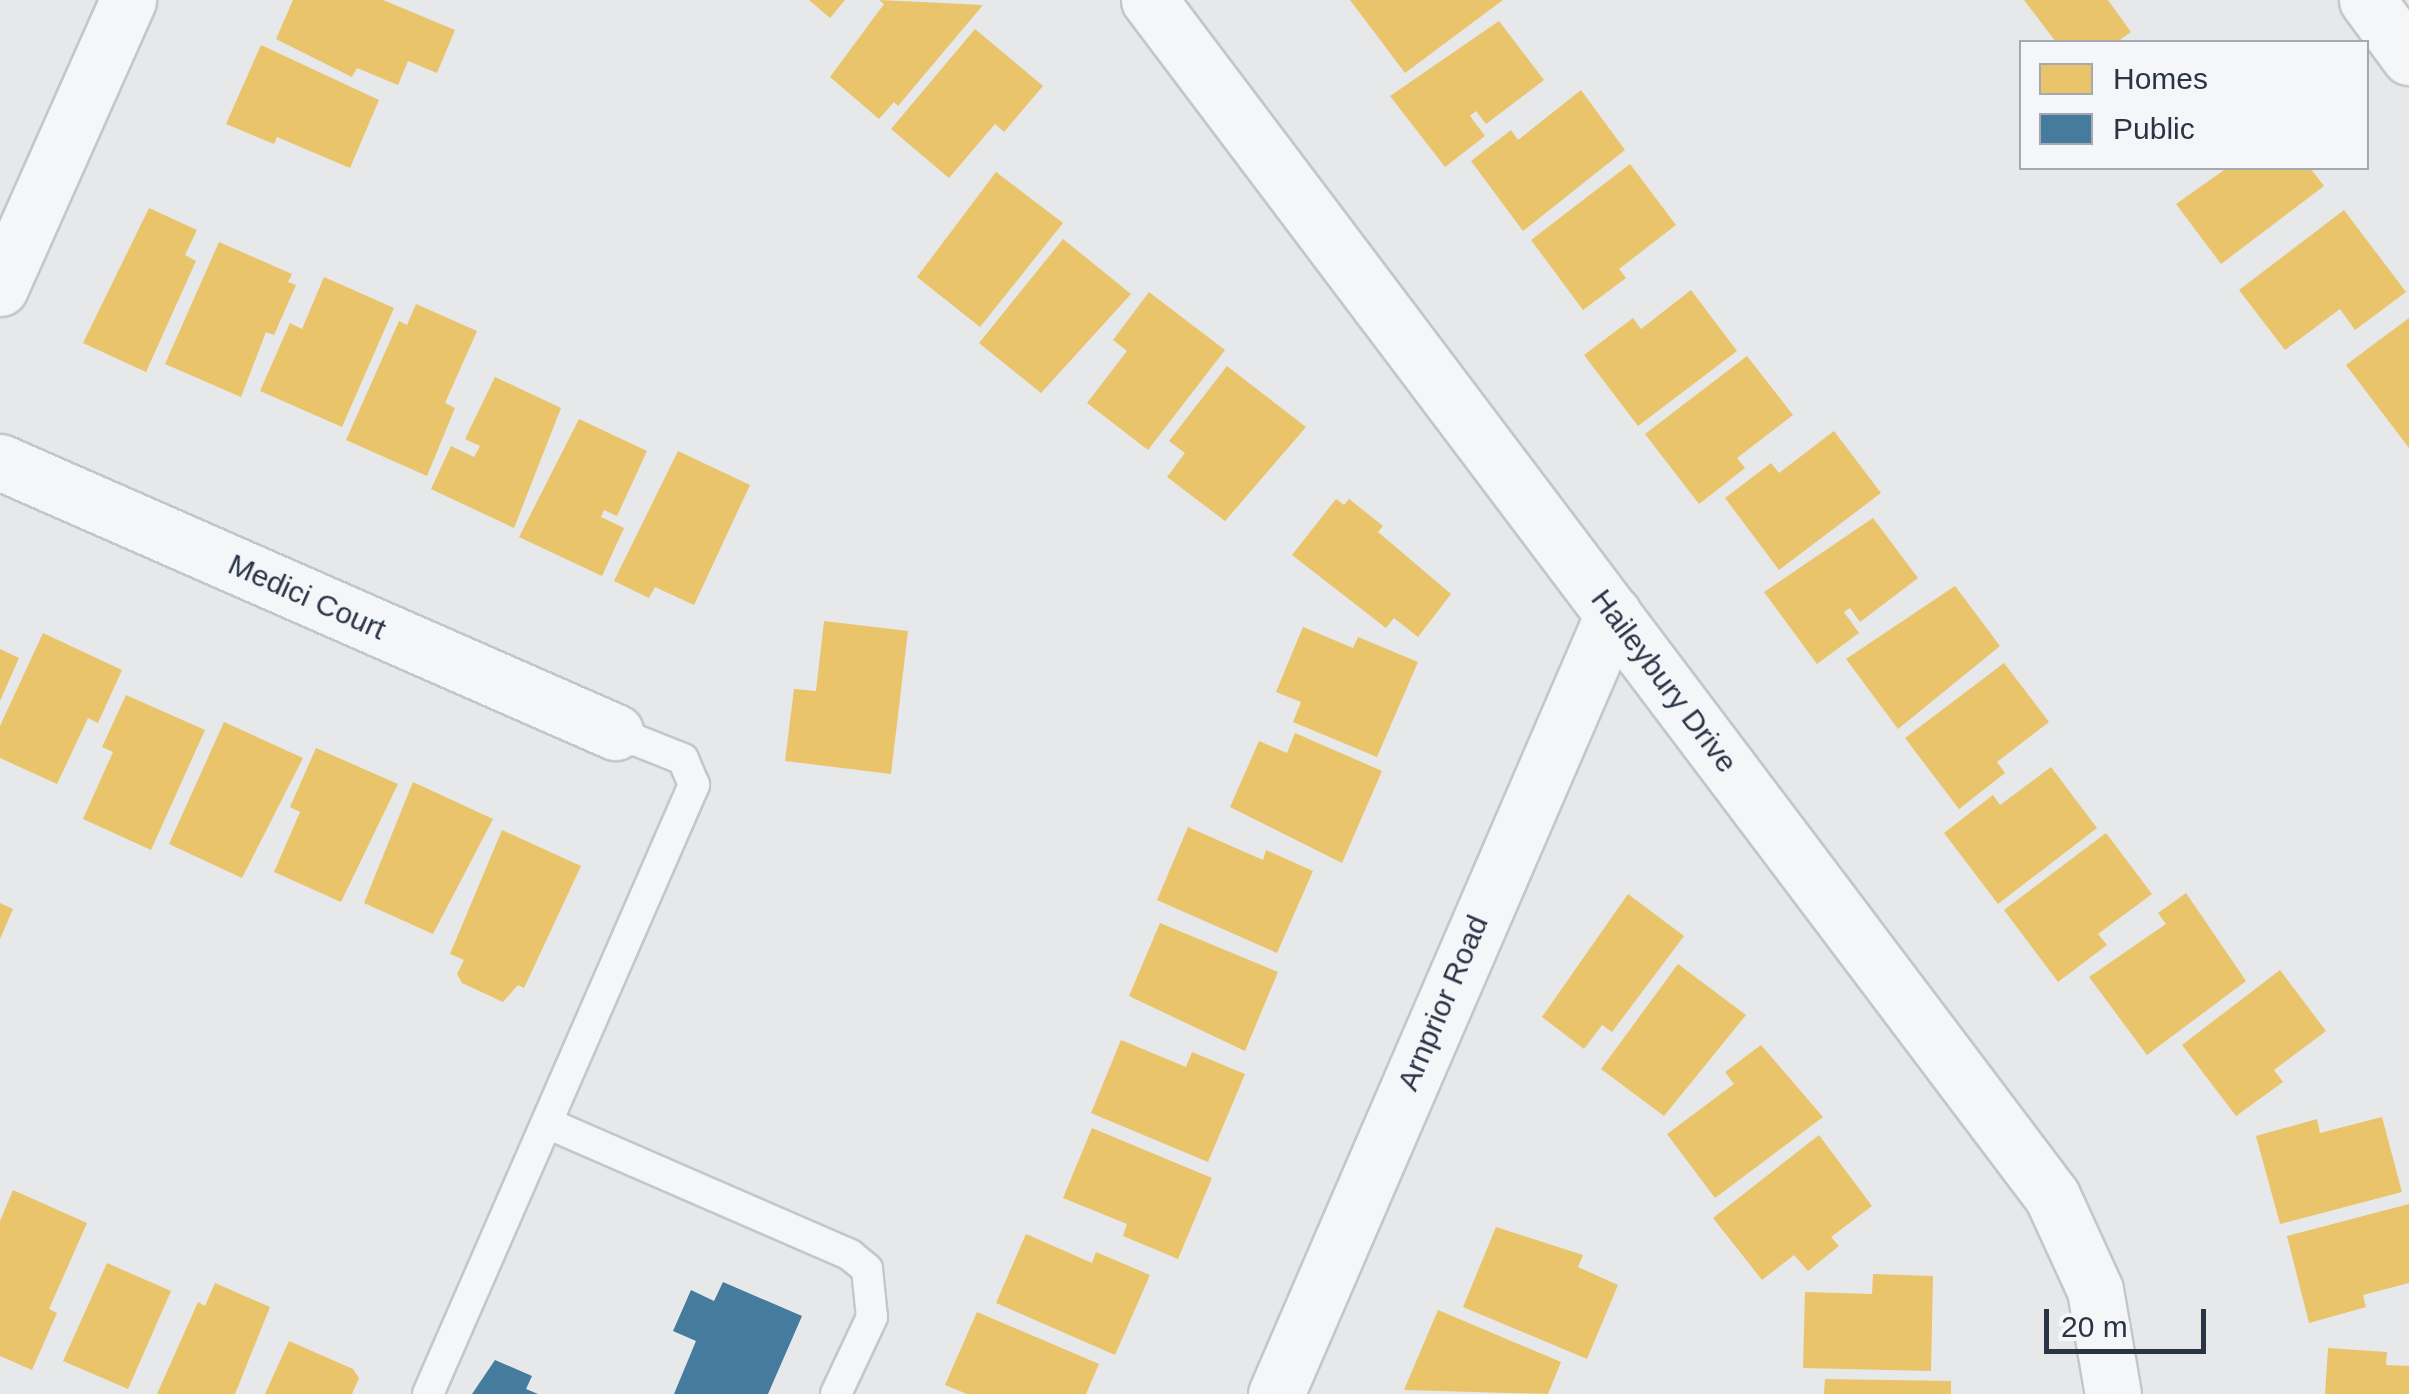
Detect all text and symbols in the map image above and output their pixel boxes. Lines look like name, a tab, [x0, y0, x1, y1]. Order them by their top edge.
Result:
legend	[2019, 40, 2369, 170]
text: Homes	[2113, 62, 2208, 95]
text: Public	[2113, 112, 2195, 145]
street label: Medici Court	[223, 546, 391, 648]
street label: Haileybury Drive	[1583, 582, 1745, 780]
street label: Arnprior Road	[1390, 910, 1496, 1096]
scale bar	[2049, 1289, 2212, 1351]
text: 20 m	[2061, 1310, 2128, 1343]

